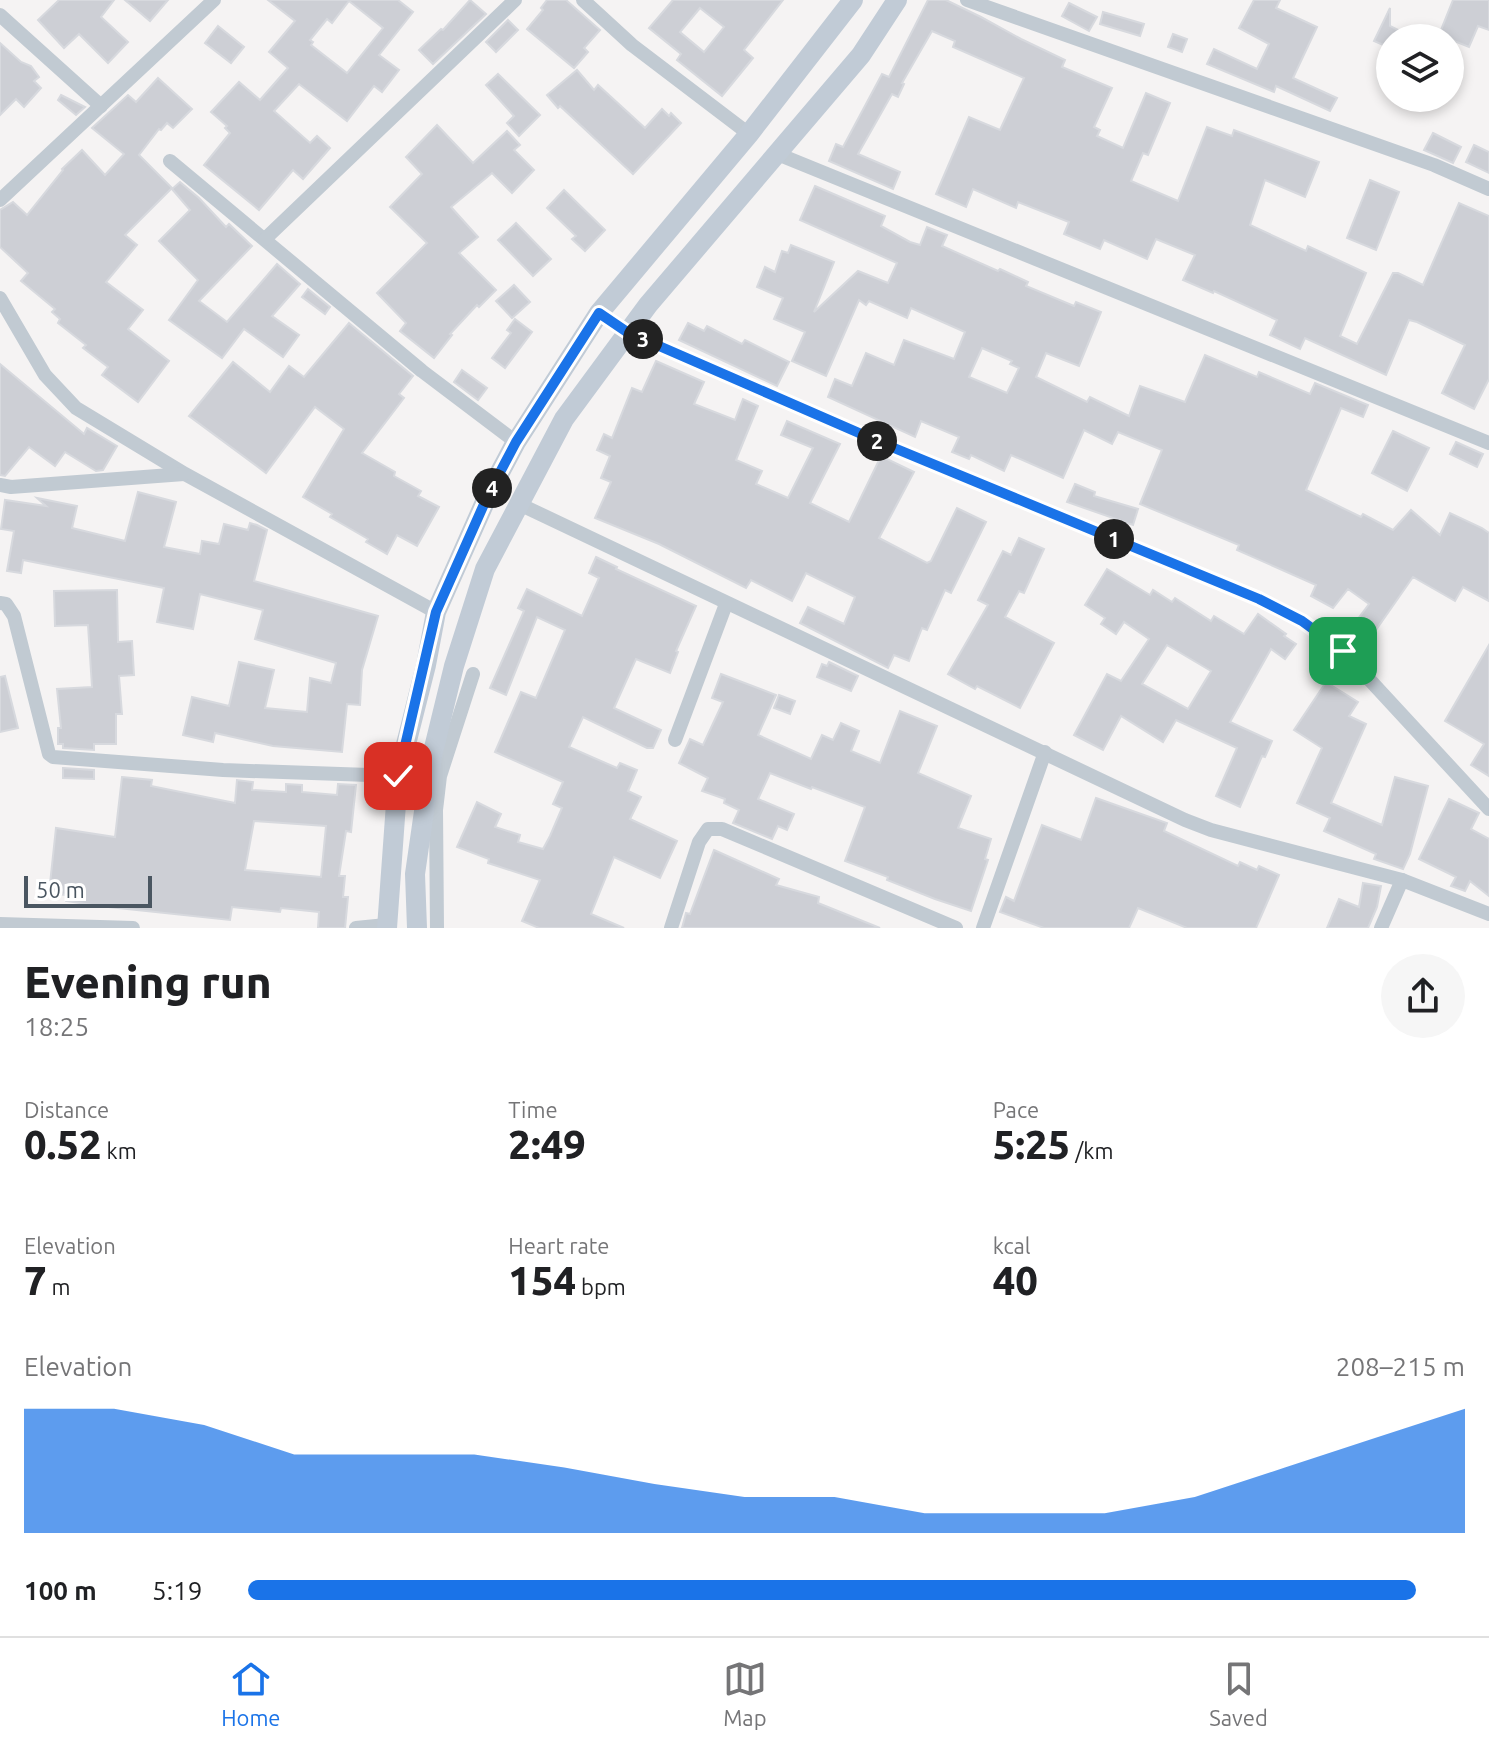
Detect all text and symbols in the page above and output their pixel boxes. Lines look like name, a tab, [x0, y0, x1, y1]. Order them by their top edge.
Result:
map controls	[1376, 24, 1464, 112]
button: layers	[1376, 24, 1464, 112]
pin: 3	[623, 319, 663, 359]
text: 3	[637, 326, 649, 351]
pin: 2	[857, 421, 897, 461]
text: 2	[871, 428, 883, 453]
pin: 4	[472, 468, 512, 508]
text: 4	[486, 475, 498, 500]
pin: 1	[1094, 519, 1134, 559]
text: 1	[1108, 526, 1120, 551]
pin	[1309, 617, 1377, 685]
icon: arrive	[1321, 629, 1365, 673]
pin	[364, 742, 432, 810]
icon: check	[376, 754, 420, 798]
scale bar	[24, 872, 152, 908]
text: 50 m	[36, 877, 85, 902]
button: share	[1381, 954, 1465, 1038]
text: Evening run	[24, 957, 272, 1006]
text: 18:25	[24, 1012, 89, 1041]
text: Distance	[24, 1097, 109, 1122]
text: Time	[508, 1097, 558, 1122]
text: Pace	[993, 1097, 1039, 1122]
text: 0.52	[24, 1122, 102, 1167]
text: 2:49	[508, 1122, 586, 1167]
text: 5:25	[993, 1122, 1070, 1167]
text: km	[102, 1138, 137, 1163]
text: /km	[1070, 1138, 1113, 1163]
text: Elevation	[24, 1233, 116, 1258]
text: Heart rate	[508, 1233, 610, 1258]
text: kcal	[993, 1233, 1031, 1258]
text: 7	[24, 1258, 47, 1303]
text: 154	[508, 1258, 576, 1303]
text: 40	[993, 1258, 1038, 1303]
text: m	[47, 1274, 71, 1299]
text: bpm	[576, 1274, 626, 1299]
text: Elevation	[24, 1352, 132, 1381]
text: 208–215 m	[1336, 1352, 1465, 1381]
text: 100 m	[24, 1576, 97, 1605]
text: 5:19	[152, 1576, 202, 1605]
tab: Home	[221, 1657, 281, 1730]
tab: Map	[723, 1657, 767, 1730]
tab: Saved	[1209, 1657, 1268, 1730]

